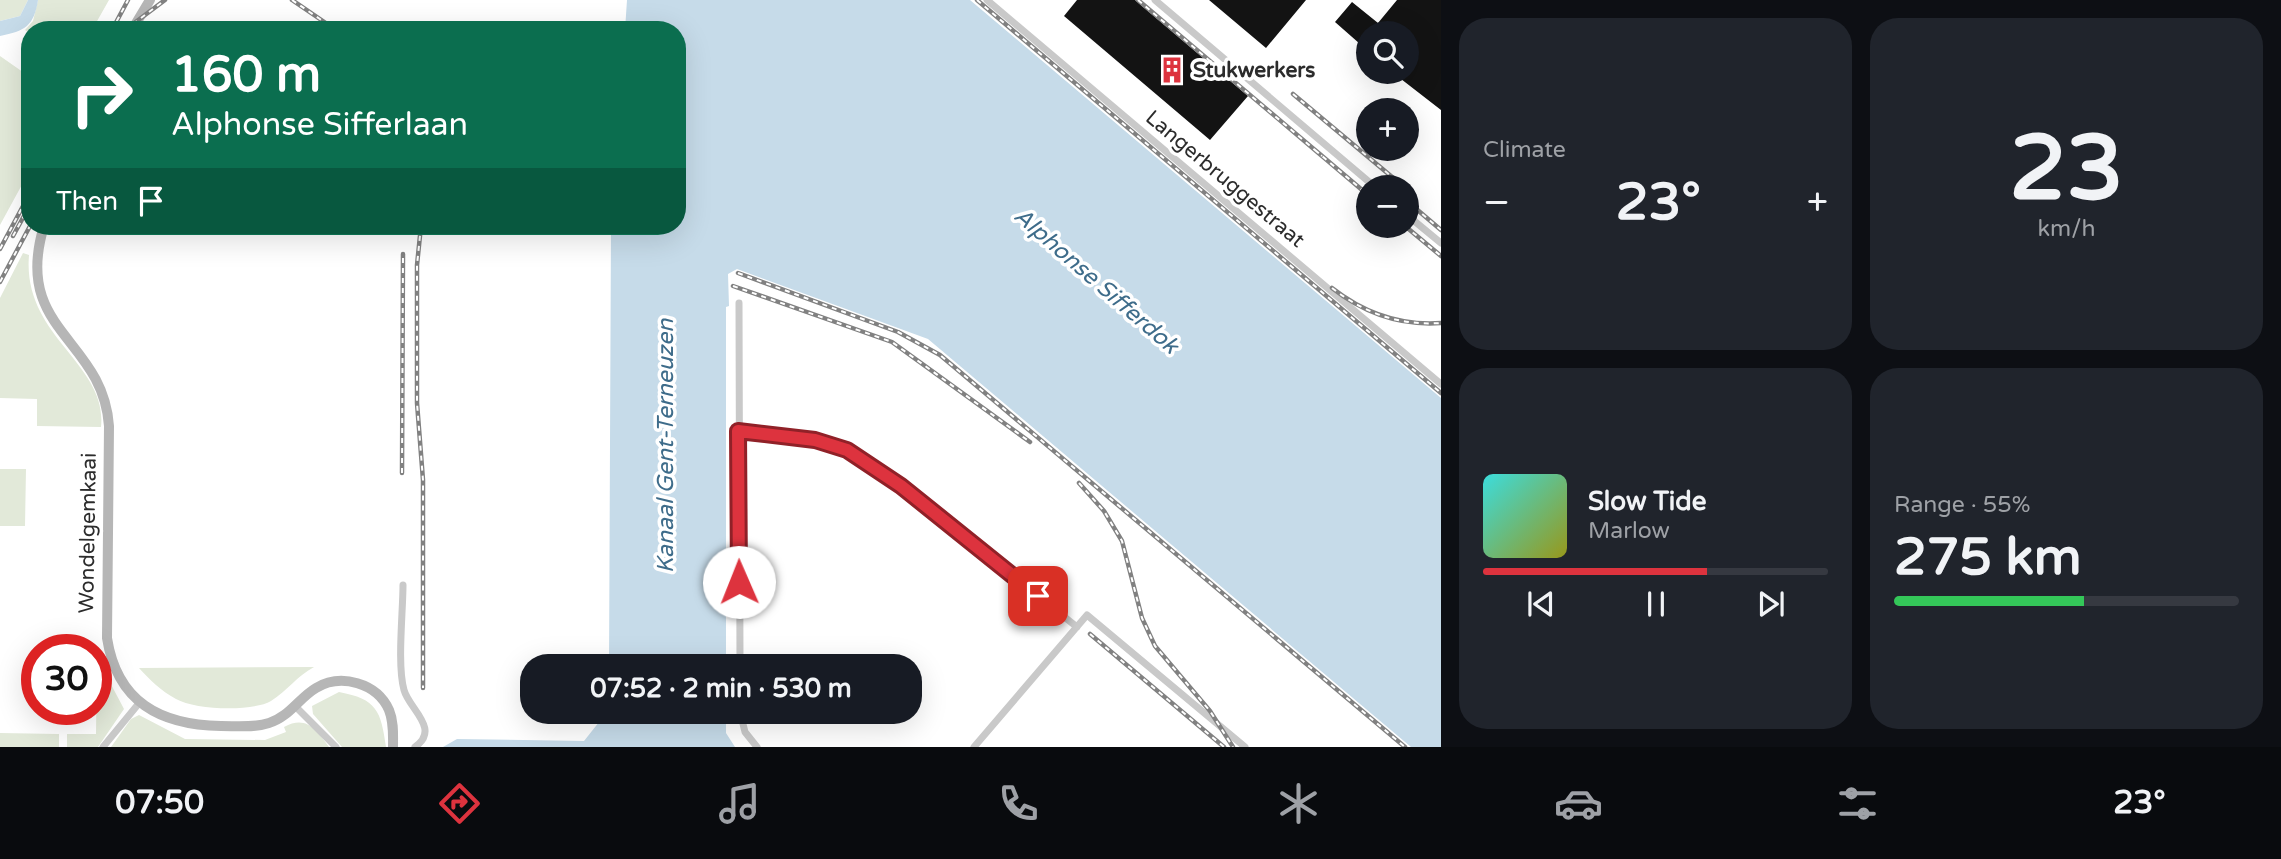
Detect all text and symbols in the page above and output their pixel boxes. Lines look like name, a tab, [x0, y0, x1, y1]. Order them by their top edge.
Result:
map controls	[1356, 21, 1419, 238]
button: search	[1356, 21, 1419, 84]
text: 160 m	[171, 46, 321, 105]
icon: right	[56, 49, 147, 140]
building icon: Stukwerkers	[1157, 55, 1187, 85]
place label: Stukwerkers	[1193, 58, 1315, 83]
button: +	[1356, 98, 1419, 161]
street label: Langerbruggestraat	[1140, 105, 1310, 253]
text: Alphonse Sifferlaan	[171, 106, 468, 144]
text: 23	[2009, 114, 2124, 224]
text: Climate	[1483, 136, 1566, 164]
text: 23°	[1616, 171, 1701, 234]
button: −	[1356, 175, 1419, 238]
text: −	[1483, 180, 1510, 226]
text: +	[1807, 180, 1828, 226]
icon: arrive	[132, 182, 170, 220]
text: Then	[56, 186, 118, 217]
water label: Alphonse Sifferdok	[1008, 202, 1185, 361]
text: km/h	[2038, 215, 2095, 243]
water label: Kanaal Gent-Terneuzen	[652, 318, 680, 573]
street label: Wondelgemkaai	[74, 452, 102, 614]
text: Slow Tide	[1588, 486, 1706, 517]
text: Range · 55%	[1894, 491, 2030, 519]
text: Marlow	[1588, 517, 1670, 545]
text: 275 km	[1894, 526, 2082, 589]
position arrow	[702, 545, 776, 619]
pin	[1008, 566, 1068, 626]
icon: arrive	[1019, 577, 1057, 615]
icon: previous	[1522, 585, 1560, 623]
icon: pause	[1637, 585, 1675, 623]
icon: next	[1752, 585, 1790, 623]
speed limit sign: 30	[21, 634, 112, 725]
text: 07:52 · 2 min · 530 m	[590, 673, 852, 704]
icon: directions	[435, 779, 484, 828]
icon: music	[715, 779, 764, 828]
icon: phone	[994, 779, 1043, 828]
icon: climate	[1274, 779, 1323, 828]
icon: car	[1554, 779, 1603, 828]
icon: filters	[1833, 779, 1882, 828]
text: 07:50	[115, 784, 204, 822]
text: 23°	[2113, 784, 2166, 822]

